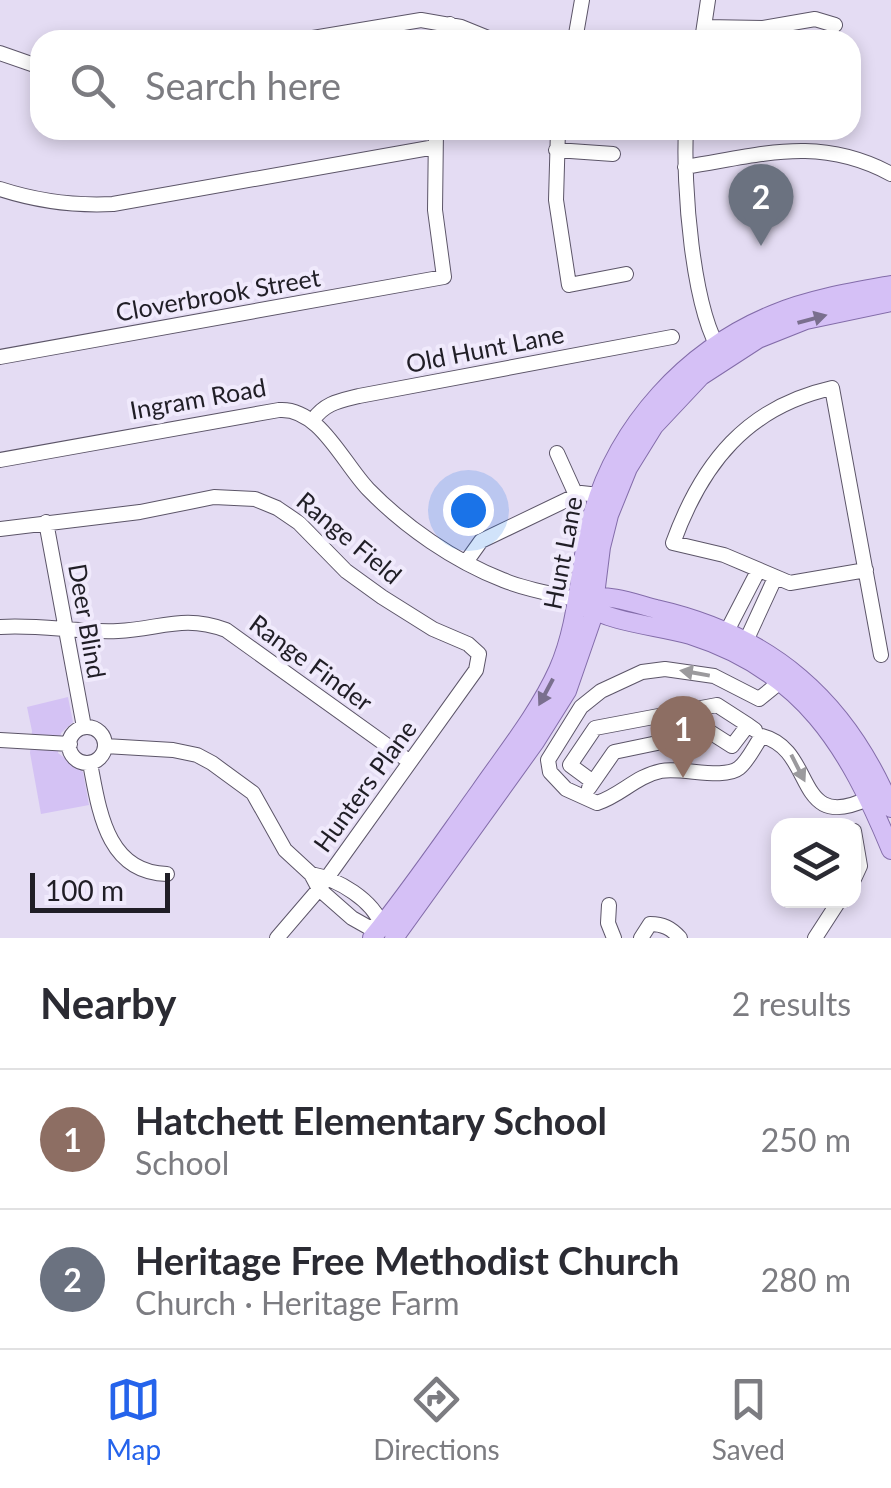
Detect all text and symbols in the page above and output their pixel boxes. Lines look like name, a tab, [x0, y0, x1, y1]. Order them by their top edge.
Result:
search box	[30, 30, 861, 140]
icon: search	[65, 58, 120, 113]
text: Search here	[145, 62, 341, 108]
pin: 2	[728, 164, 794, 246]
street label: Cloverbrook Street	[113, 261, 322, 327]
one-way arrow	[797, 311, 828, 327]
street label: Old Hunt Lane	[403, 318, 566, 378]
street label: Ingram Road	[128, 371, 268, 425]
street label: Range Field	[291, 485, 408, 590]
your location	[443, 485, 494, 536]
street label: Hunt Lane	[536, 494, 588, 612]
street label: Deer Blind	[63, 561, 113, 681]
street label: Range Finder	[244, 608, 379, 717]
one-way arrow	[679, 665, 710, 680]
one-way arrow	[538, 677, 555, 706]
pin: 1	[650, 696, 716, 778]
street label: Hunters Plane	[306, 714, 422, 857]
one-way arrow	[789, 754, 806, 783]
map controls	[771, 818, 861, 908]
button: layers	[771, 818, 861, 908]
scale bar	[30, 868, 170, 913]
text: 100 m	[45, 873, 124, 907]
text: Nearby	[40, 978, 177, 1028]
text: 2 results	[732, 984, 851, 1023]
text: Hatchett Elementary School	[135, 1097, 607, 1143]
text: 1	[63, 1120, 82, 1159]
text: 250 m	[761, 1120, 851, 1159]
text: School	[135, 1143, 229, 1182]
text: Heritage Free Methodist Church	[135, 1237, 679, 1283]
text: 2	[63, 1260, 82, 1299]
text: 280 m	[761, 1260, 851, 1299]
text: Church · Heritage Farm	[135, 1283, 460, 1322]
tab: Map	[106, 1372, 161, 1466]
tab: Directions	[373, 1372, 500, 1466]
tab: Saved	[712, 1372, 785, 1466]

